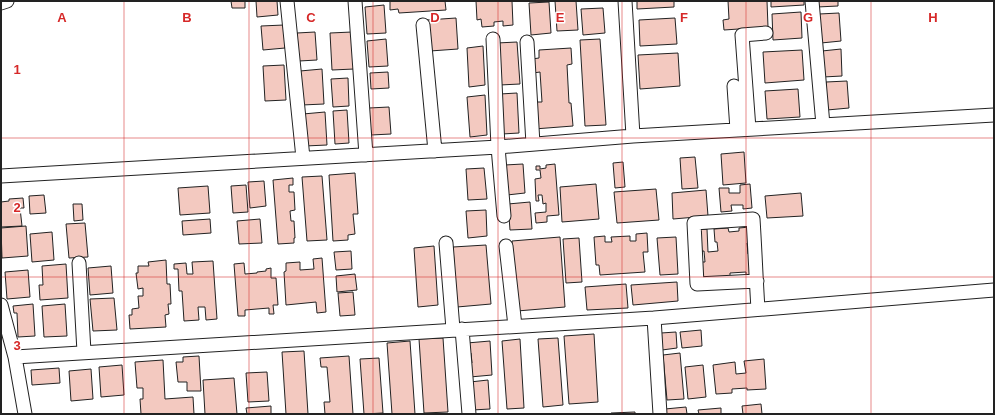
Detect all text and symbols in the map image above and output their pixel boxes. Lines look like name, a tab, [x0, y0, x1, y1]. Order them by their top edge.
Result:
text: A	[57, 10, 67, 25]
text: B	[182, 10, 192, 25]
text: C	[306, 10, 316, 25]
text: D	[430, 10, 440, 25]
text: E	[556, 10, 565, 25]
text: F	[680, 10, 688, 25]
text: G	[803, 10, 813, 25]
text: H	[928, 10, 938, 25]
text: 1	[13, 62, 21, 77]
text: 2	[13, 200, 21, 215]
text: 3	[13, 338, 21, 353]

